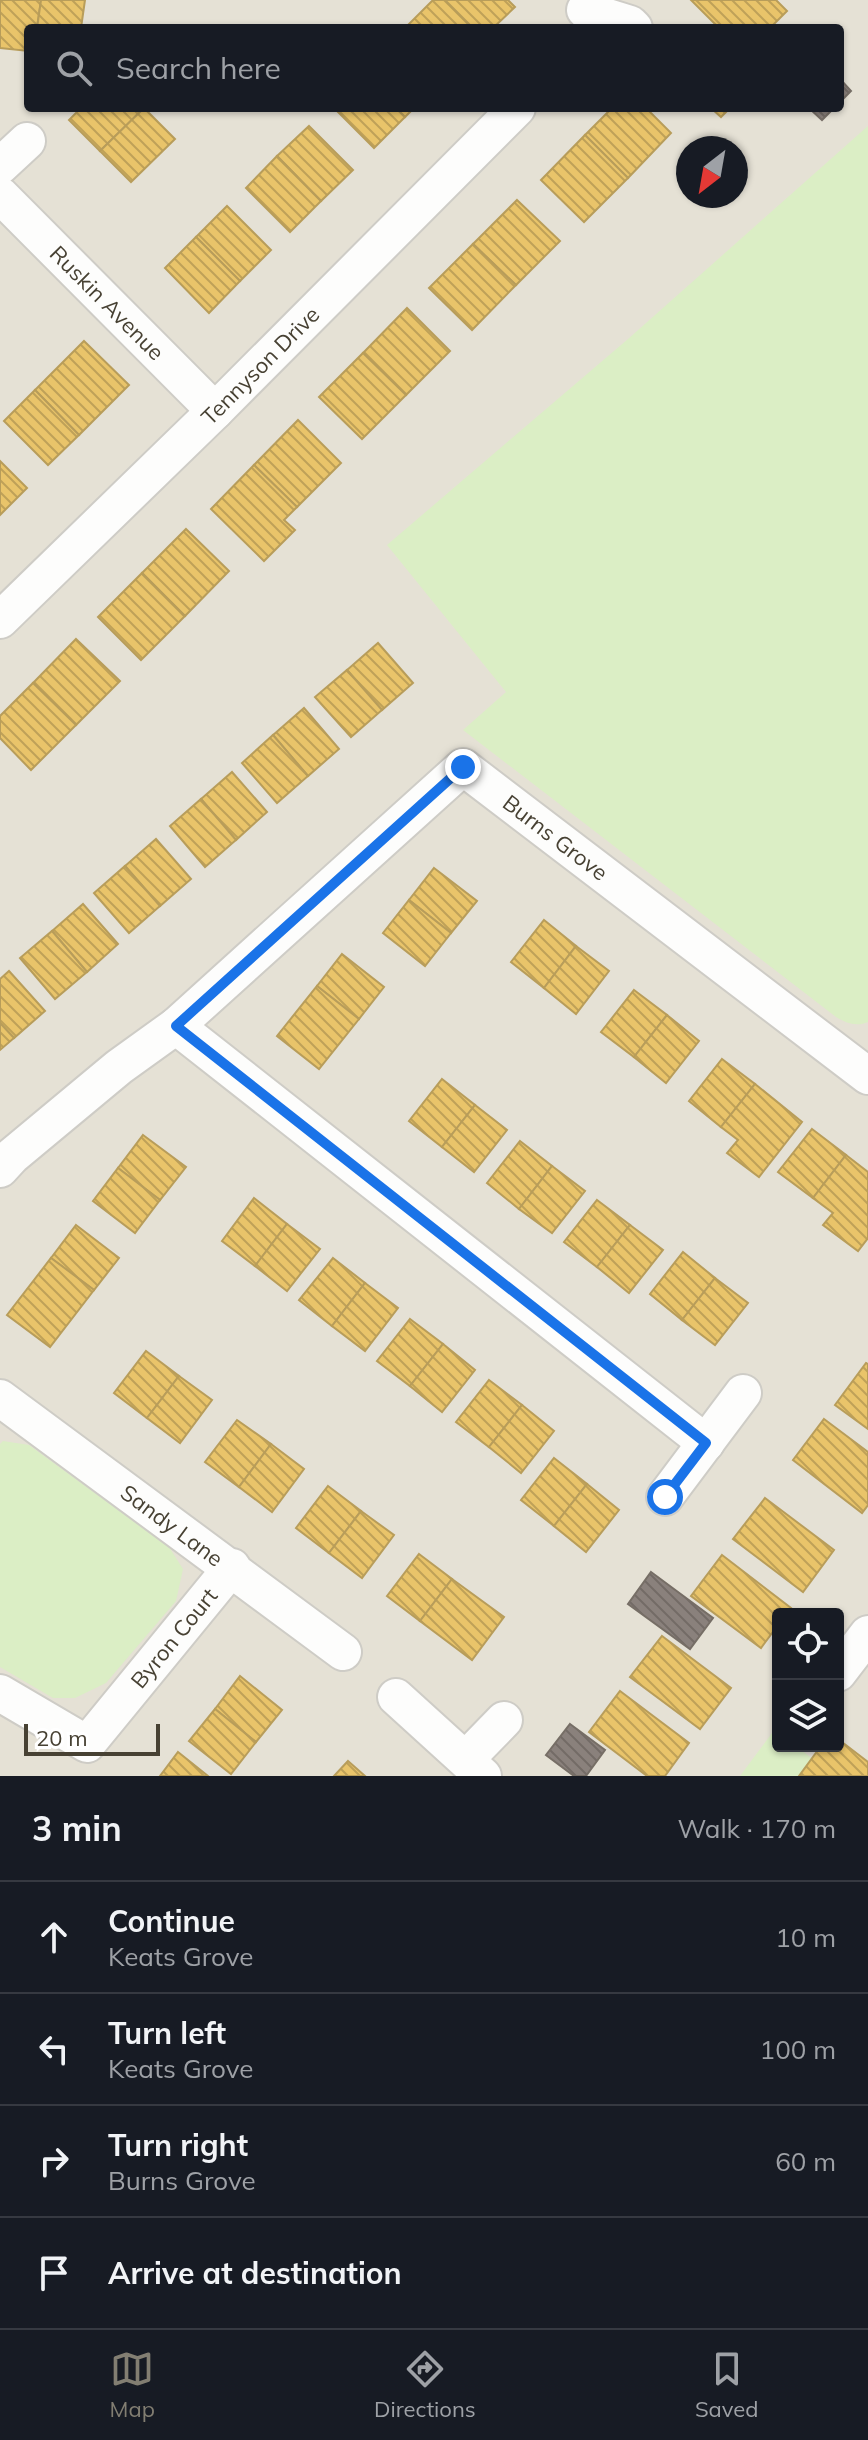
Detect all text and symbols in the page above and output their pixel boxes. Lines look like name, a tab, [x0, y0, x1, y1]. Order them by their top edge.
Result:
search box	[24, 24, 844, 112]
icon: search	[52, 46, 96, 90]
text: Search here	[116, 49, 281, 87]
north arrow	[676, 136, 748, 208]
street label: Ruskin Avenue	[44, 239, 170, 366]
street label: Tennyson Drive	[195, 300, 325, 431]
route end	[445, 749, 481, 785]
street label: Burns Grove	[497, 788, 614, 887]
street label: Sandy Lane	[115, 1478, 229, 1572]
route start	[647, 1479, 683, 1515]
street label: Byron Court	[125, 1582, 223, 1694]
map controls	[772, 1608, 844, 1752]
button: locate	[772, 1608, 844, 1680]
button: layers	[772, 1680, 844, 1752]
scale bar	[24, 1720, 160, 1756]
text: 20 m	[36, 1724, 87, 1752]
text: 3 min	[32, 1807, 122, 1850]
text: Walk · 170 m	[677, 1812, 836, 1845]
text: Continue	[108, 1902, 235, 1940]
icon: ahead	[32, 1915, 76, 1959]
text: 10 m	[775, 1921, 836, 1954]
text: Keats Grove	[108, 1940, 253, 1973]
text: Turn left	[108, 2014, 226, 2052]
icon: left	[32, 2027, 76, 2071]
text: 100 m	[760, 2033, 836, 2066]
text: Keats Grove	[108, 2052, 253, 2085]
text: Turn right	[108, 2126, 248, 2164]
icon: right	[32, 2139, 76, 2183]
text: 60 m	[775, 2145, 836, 2178]
text: Burns Grove	[108, 2164, 256, 2197]
icon: arrive	[32, 2251, 76, 2295]
text: Arrive at destination	[108, 2254, 402, 2292]
tab: Map	[110, 2347, 155, 2423]
tab: Directions	[374, 2347, 476, 2423]
tab: Saved	[695, 2347, 758, 2423]

